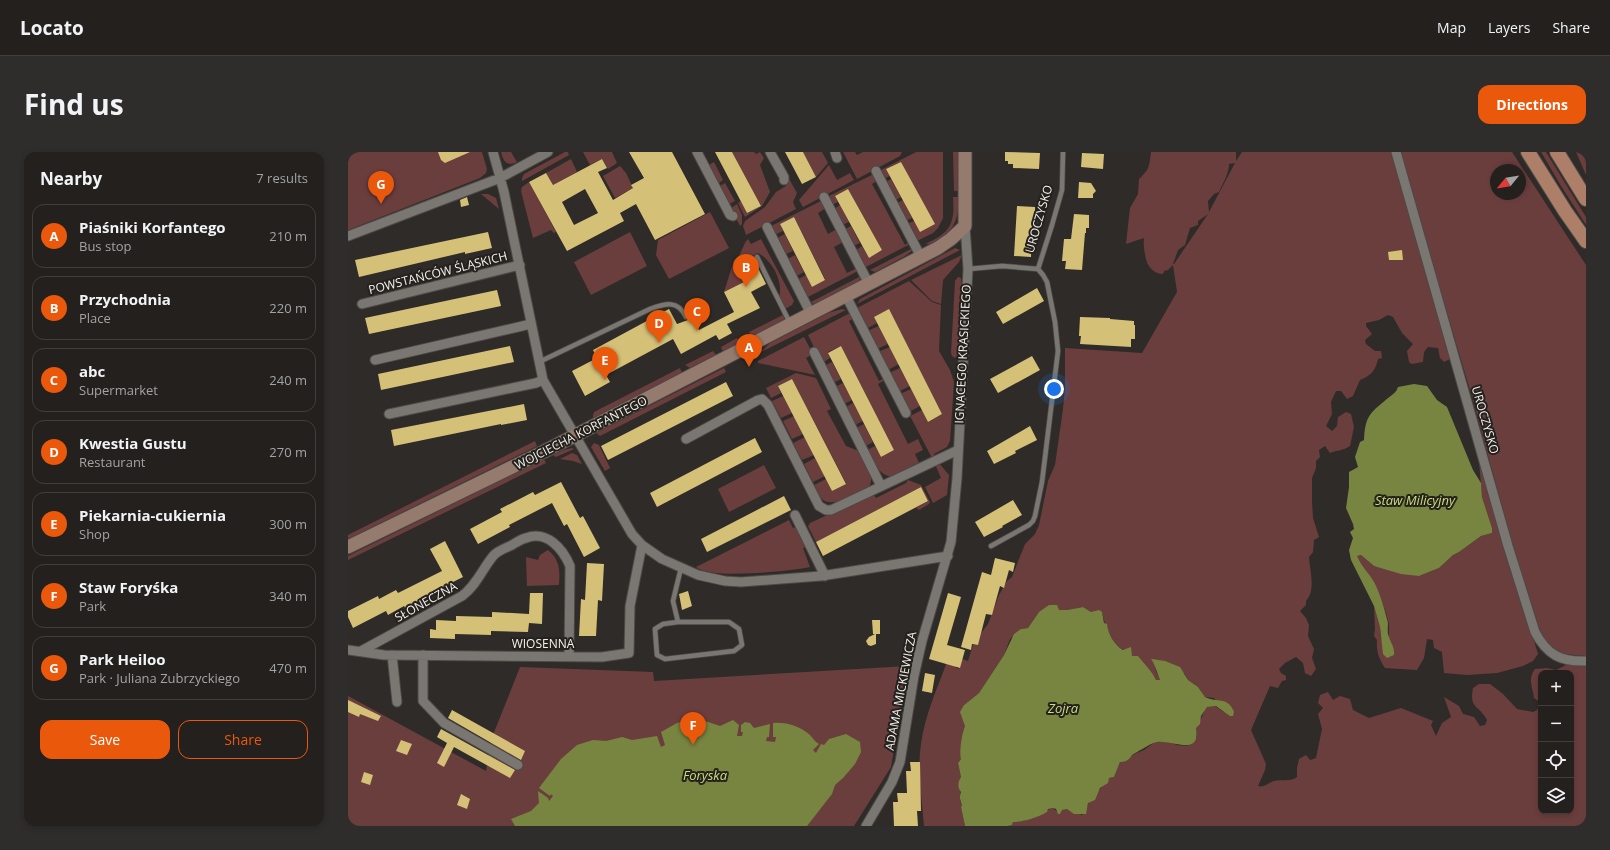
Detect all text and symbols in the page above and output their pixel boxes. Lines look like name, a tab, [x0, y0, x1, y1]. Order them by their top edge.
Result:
text: Locato	[20, 15, 84, 41]
text: Map	[1437, 18, 1466, 37]
text: Layers	[1488, 18, 1530, 37]
text: Share	[1552, 18, 1590, 37]
text: Find us	[24, 85, 124, 123]
button: Directions	[1478, 85, 1586, 124]
north arrow	[1490, 164, 1526, 200]
text: Nearby	[40, 167, 102, 190]
text: 7 results	[256, 169, 308, 187]
pin: G	[368, 171, 394, 204]
street label: UROCZYSKO	[1021, 183, 1056, 255]
text: Piaśniki Korfantego	[79, 217, 226, 237]
text: A	[50, 227, 58, 245]
text: 210 m	[269, 227, 307, 245]
text: Bus stop	[79, 237, 132, 255]
street label: POWSTAŃCÓW ŚLĄSKICH	[367, 247, 509, 298]
pin: B	[733, 254, 759, 287]
street label: IGNACEGO KRASICKIEGO	[950, 284, 975, 424]
text: Przychodnia	[79, 289, 171, 309]
pin: C	[684, 298, 710, 331]
text: B	[50, 299, 58, 317]
text: 220 m	[269, 299, 307, 317]
text: Place	[79, 309, 111, 327]
pin: D	[646, 310, 672, 343]
pin: A	[736, 334, 762, 367]
pin: E	[592, 347, 618, 380]
text: abc	[79, 361, 105, 381]
text: C	[50, 371, 58, 389]
text: 240 m	[269, 371, 307, 389]
your location	[1044, 379, 1064, 399]
text: Supermarket	[79, 381, 158, 399]
street label: UROCZYSKO	[1468, 384, 1503, 456]
street label: WOJCIECHA KORFANTEGO	[512, 392, 650, 473]
text: Kwestia Gustu	[79, 433, 187, 453]
text: D	[49, 443, 59, 461]
text: 270 m	[269, 443, 307, 461]
text: Restaurant	[79, 453, 146, 471]
water label: Staw Milicyjny	[1375, 491, 1456, 509]
text: Piekarnia-cukiernia	[79, 505, 226, 525]
text: E	[50, 515, 58, 533]
text: 300 m	[269, 515, 307, 533]
text: Shop	[79, 525, 110, 543]
text: Staw Foryśka	[79, 577, 178, 597]
street label: SŁONECZNA	[391, 577, 460, 626]
text: F	[50, 587, 58, 605]
text: 340 m	[269, 587, 307, 605]
text: Park	[79, 597, 106, 615]
street label: ADAMA MICKIEWICZA	[881, 630, 920, 752]
street label: WIOSENNA	[512, 635, 575, 652]
text: Park Heiloo	[79, 649, 166, 669]
text: G	[49, 659, 59, 677]
text: 470 m	[269, 659, 307, 677]
text: Park · Juliana Zubrzyckiego	[79, 669, 240, 687]
map controls	[1538, 670, 1574, 814]
button: +	[1538, 670, 1574, 706]
water label: Zojra	[1047, 699, 1079, 717]
button: −	[1538, 706, 1574, 742]
pin: F	[680, 712, 706, 745]
button: Save	[40, 720, 170, 759]
button: Share	[178, 720, 308, 759]
button: locate	[1538, 742, 1574, 778]
water label: Foryska	[683, 766, 728, 784]
button: layers	[1538, 778, 1574, 814]

